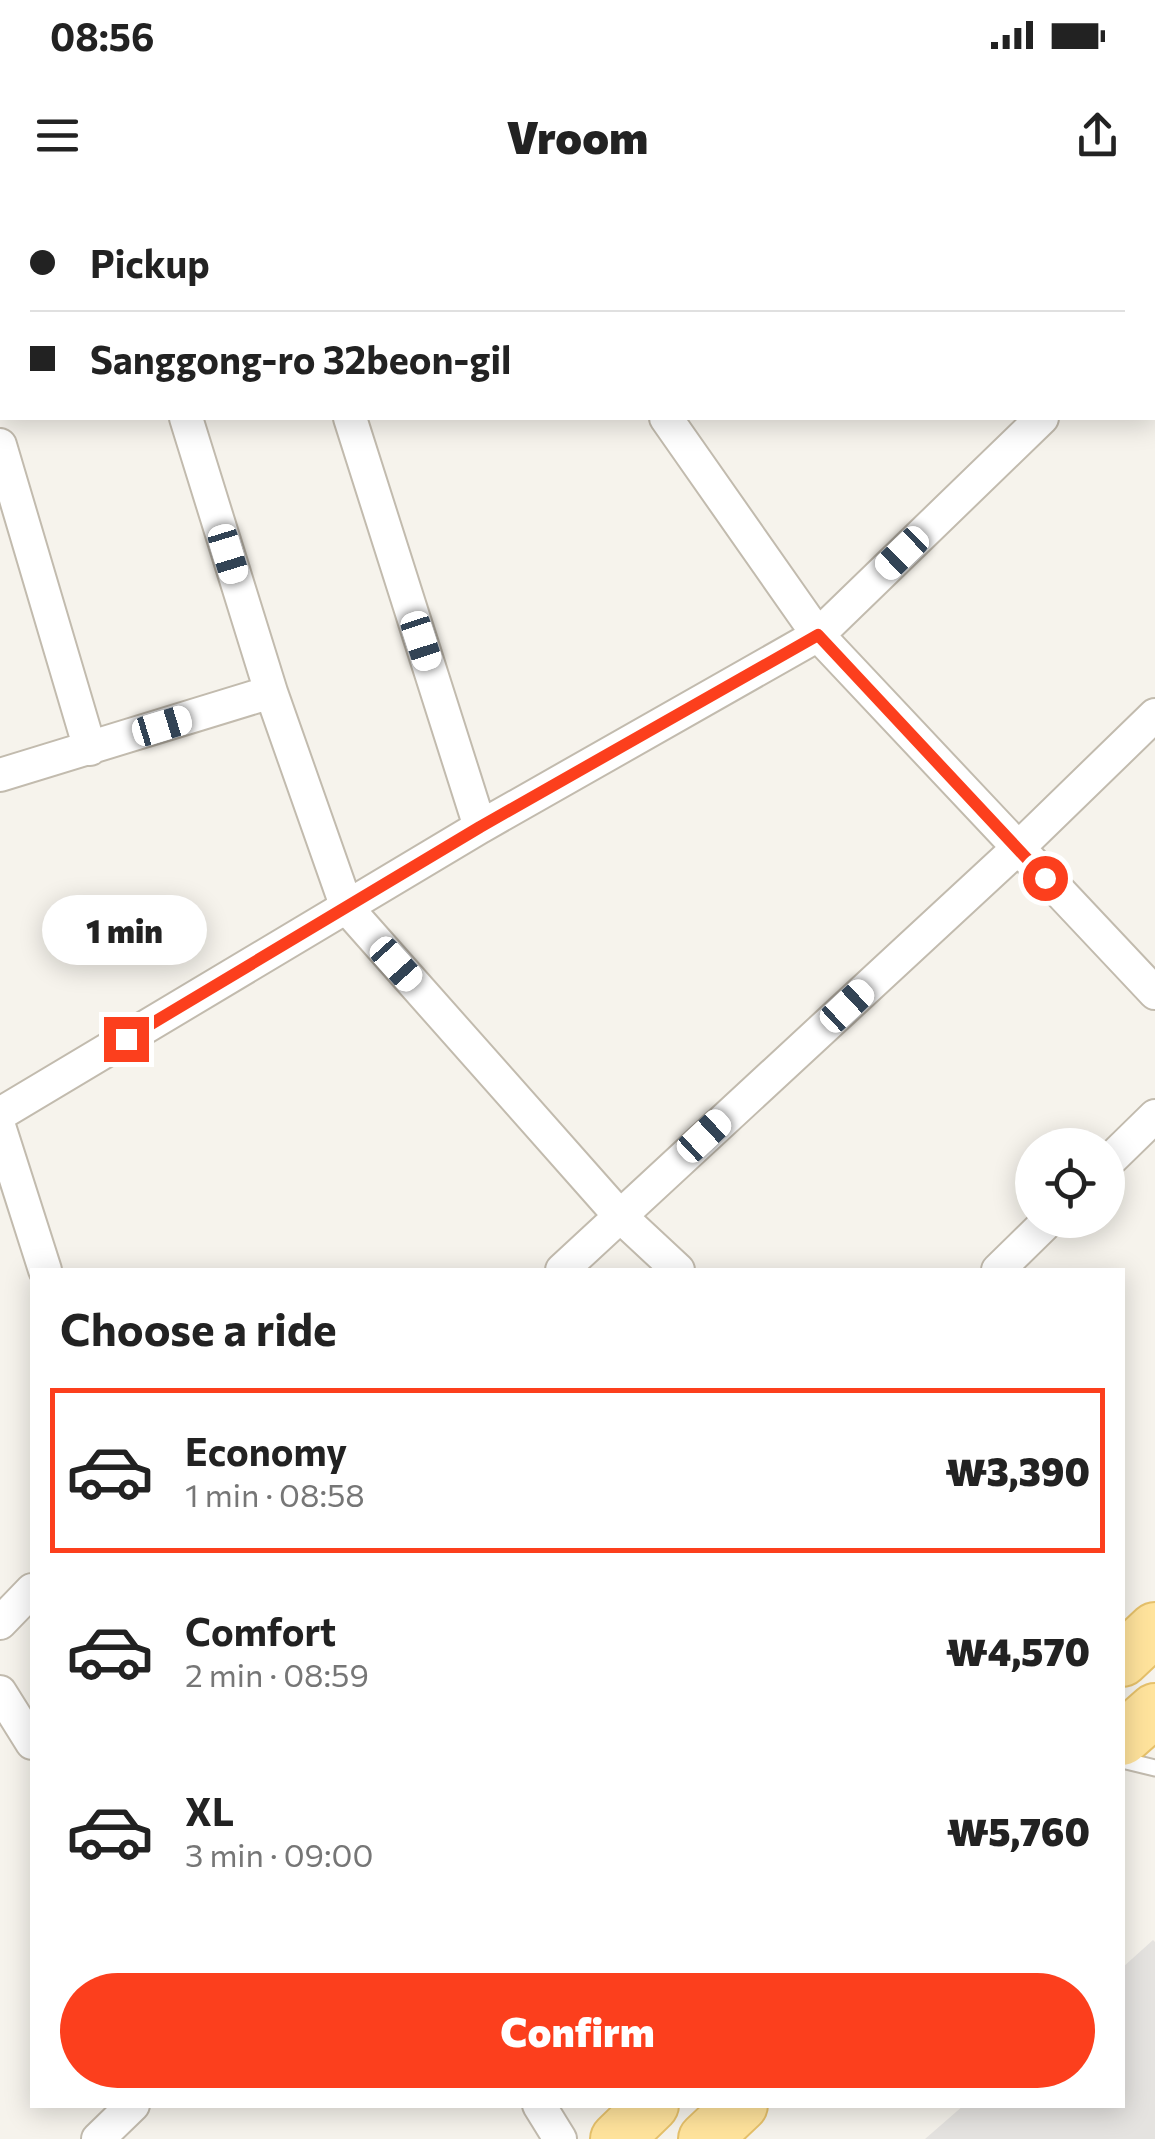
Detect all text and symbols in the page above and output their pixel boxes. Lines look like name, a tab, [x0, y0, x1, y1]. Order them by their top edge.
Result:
text: 08:56	[50, 12, 154, 59]
icon: menu	[30, 108, 85, 163]
text: Vroom	[507, 108, 648, 163]
icon: share	[1070, 108, 1125, 163]
text: Pickup	[90, 239, 210, 286]
text: Sanggong-ro 32beon-gil	[90, 335, 511, 382]
car	[205, 521, 251, 587]
car	[870, 521, 934, 585]
car	[397, 608, 445, 674]
car	[129, 703, 195, 749]
route start	[1023, 856, 1068, 901]
callout: 1 min	[44, 894, 208, 964]
text: 1 min	[86, 910, 163, 950]
car	[365, 932, 427, 996]
car	[815, 975, 879, 1037]
route end	[104, 1017, 149, 1062]
car	[672, 1105, 736, 1167]
map controls	[1015, 1128, 1125, 1238]
button: locate	[1015, 1128, 1125, 1238]
text: Choose a ride	[60, 1300, 337, 1355]
icon: car	[65, 1426, 155, 1516]
text: Economy	[185, 1427, 347, 1474]
text: ₩3,390	[945, 1447, 1090, 1494]
text: 1 min · 08:58	[185, 1474, 365, 1514]
icon: car	[65, 1606, 155, 1696]
text: Comfort	[185, 1607, 336, 1654]
text: ₩4,570	[946, 1627, 1090, 1674]
text: 2 min · 08:59	[185, 1654, 369, 1694]
icon: car	[65, 1786, 155, 1876]
text: XL	[185, 1787, 234, 1834]
text: ₩5,760	[947, 1807, 1090, 1854]
text: 3 min · 09:00	[185, 1834, 373, 1874]
button: Confirm	[60, 1973, 1095, 2088]

